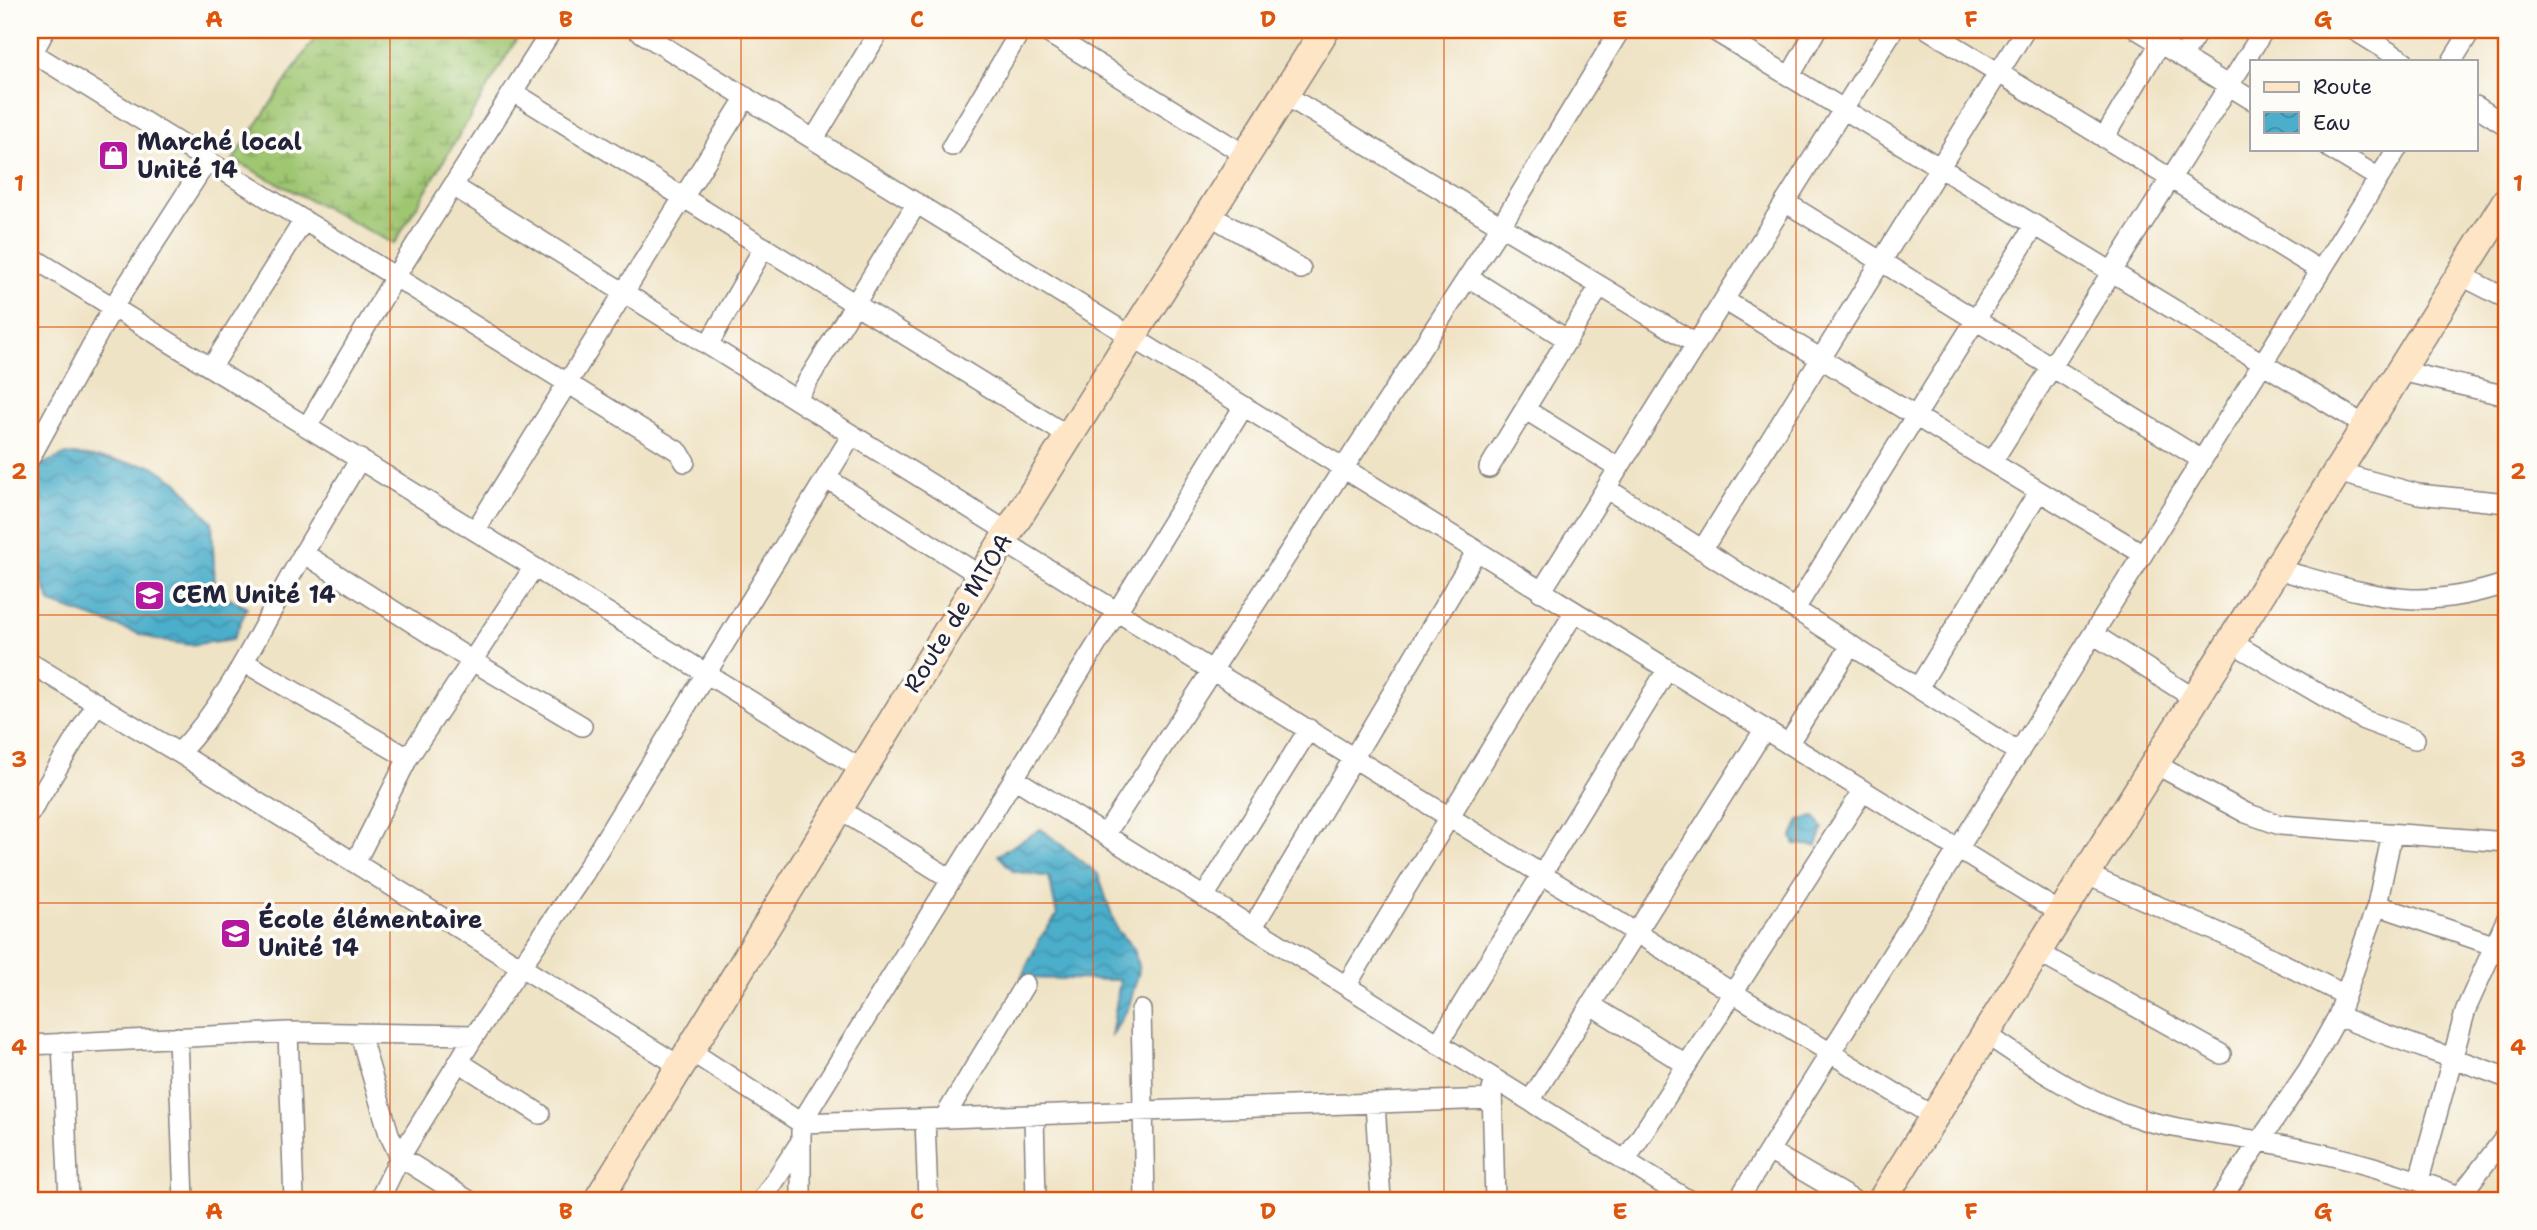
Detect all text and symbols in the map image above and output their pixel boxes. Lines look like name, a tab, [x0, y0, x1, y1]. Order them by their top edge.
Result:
text: A	[205, 4, 223, 34]
text: B	[559, 4, 573, 34]
text: C	[910, 4, 924, 34]
text: D	[1260, 4, 1276, 34]
text: E	[1612, 4, 1628, 34]
text: F	[1964, 4, 1978, 34]
text: G	[2314, 4, 2333, 34]
legend	[2250, 60, 2478, 150]
text: Route	[2313, 73, 2372, 101]
text: Eau	[2313, 109, 2351, 137]
place label: Marché local Unité 14	[137, 126, 302, 186]
shop icon: Marché local Unité 14	[97, 139, 131, 173]
text: 1	[14, 168, 24, 198]
text: 1	[2513, 168, 2523, 198]
text: 2	[11, 456, 27, 486]
text: 2	[2510, 456, 2526, 486]
street label: Route de MTOA	[896, 527, 1020, 699]
school or university icon: CEM Unité 14	[132, 578, 166, 612]
place label: CEM Unité 14	[172, 579, 336, 611]
text: 3	[11, 744, 27, 774]
text: 3	[2510, 744, 2526, 774]
place label: École élémentaire Unité 14	[258, 902, 482, 964]
school or university icon: École élémentaire Unité 14	[218, 917, 252, 951]
text: 4	[11, 1032, 27, 1062]
text: 4	[2510, 1032, 2526, 1062]
text: A	[205, 1196, 223, 1226]
text: B	[559, 1196, 573, 1226]
text: C	[910, 1196, 924, 1226]
text: D	[1260, 1196, 1276, 1226]
text: E	[1612, 1196, 1628, 1226]
text: F	[1964, 1196, 1978, 1226]
text: G	[2314, 1196, 2333, 1226]

